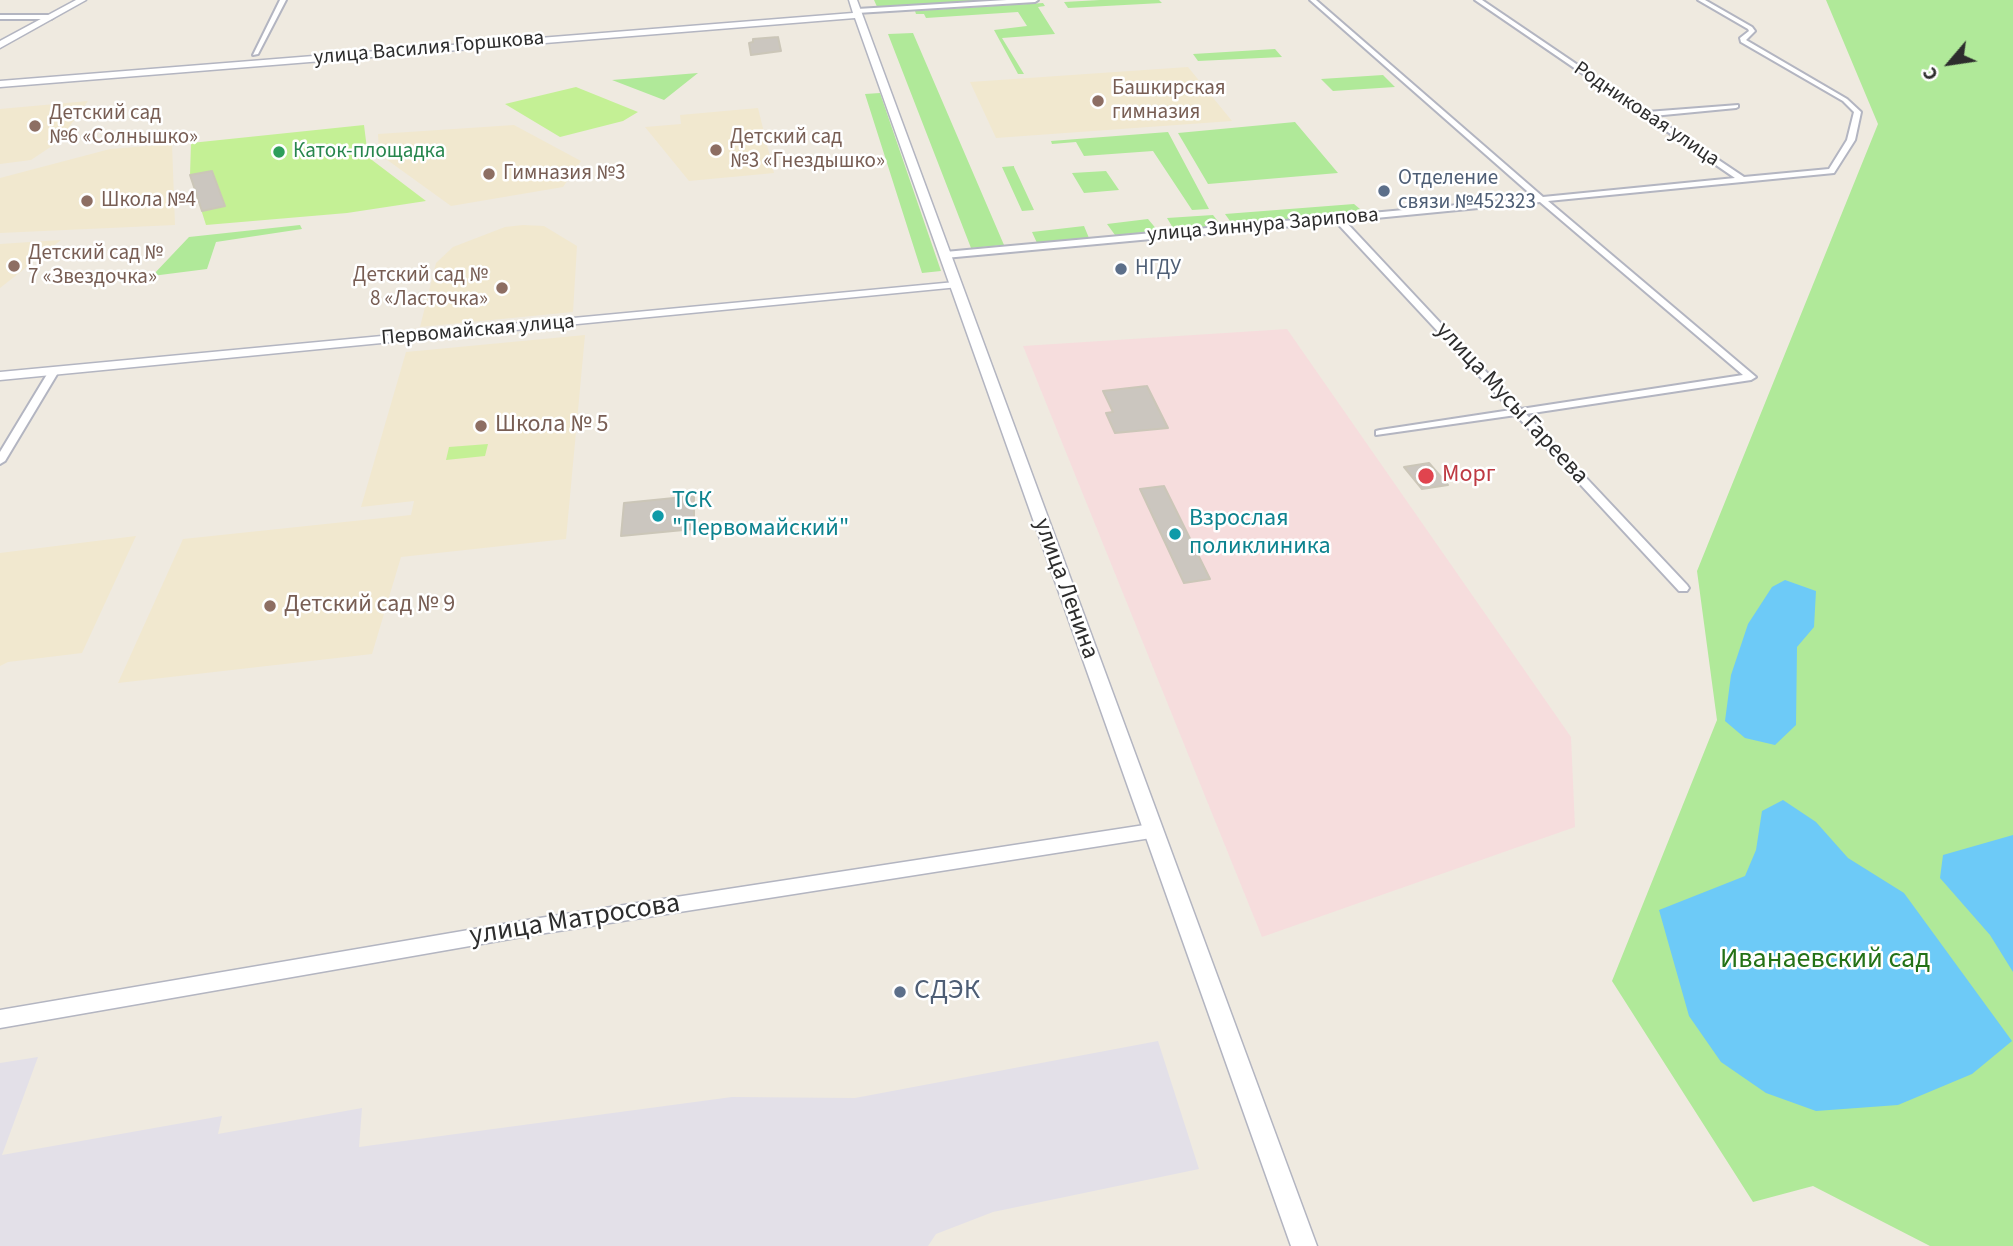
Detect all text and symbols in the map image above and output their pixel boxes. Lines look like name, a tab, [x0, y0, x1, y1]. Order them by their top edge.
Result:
street label: улица Василия Горшкова	[313, 26, 545, 72]
north arrow	[1915, 28, 1985, 98]
street label: Родниковая улица	[1568, 57, 1724, 173]
text: С	[1917, 62, 1946, 85]
place label: Башкирская гимназия	[1112, 76, 1226, 126]
marker: Башкирская гимназия	[1090, 93, 1106, 109]
place label: Детский сад №6 «Солнышко»	[49, 101, 198, 151]
marker: Детский сад №6 «Солнышко»	[27, 118, 43, 134]
place label: Детский сад №3 «Гнездышко»	[730, 125, 885, 175]
place label: Каток-площадка	[293, 139, 445, 165]
marker: Детский сад №3 «Гнездышко»	[708, 142, 724, 158]
marker: Каток-площадка	[271, 144, 287, 160]
place label: Гимназия №3	[503, 161, 625, 187]
marker: Гимназия №3	[481, 166, 497, 182]
place label: Отделение связи №452323	[1398, 166, 1536, 216]
marker: Отделение связи №452323	[1376, 183, 1392, 199]
place label: Школа №4	[101, 188, 196, 214]
marker: Школа №4	[79, 193, 95, 209]
street label: улица Зиннура Зарипова	[1146, 203, 1380, 249]
place label: Детский сад № 7 «Звездочка»	[28, 241, 163, 291]
place label: НГДУ	[1135, 256, 1181, 282]
marker: Детский сад № 7 «Звездочка»	[6, 258, 22, 274]
marker: НГДУ	[1113, 261, 1129, 277]
place label: Детский сад № 8 «Ласточка»	[353, 263, 488, 313]
marker: Детский сад № 8 «Ласточка»	[494, 280, 510, 296]
street label: Первомайская улица	[380, 310, 576, 352]
street label: улица Мусы Гареева	[1428, 317, 1594, 491]
place label: Школа № 5	[495, 412, 608, 440]
marker: Школа № 5	[473, 418, 489, 434]
place label: Морг	[1442, 462, 1496, 490]
marker: Морг	[1416, 466, 1436, 486]
place label: ТСК "Первомайский"	[672, 488, 849, 544]
place label: Взрослая поликлиника	[1189, 506, 1331, 562]
marker: ТСК "Первомайский"	[650, 508, 666, 524]
street label: улица Ленина	[1026, 515, 1104, 663]
marker: Взрослая поликлиника	[1167, 526, 1183, 542]
place label: Детский сад № 9	[284, 592, 455, 620]
marker: Детский сад № 9	[262, 598, 278, 614]
street label: улица Матросова	[467, 888, 683, 954]
park label: Иванаевский сад	[1720, 944, 1930, 978]
place label: СДЭК	[914, 975, 980, 1009]
marker: СДЭК	[892, 984, 908, 1000]

